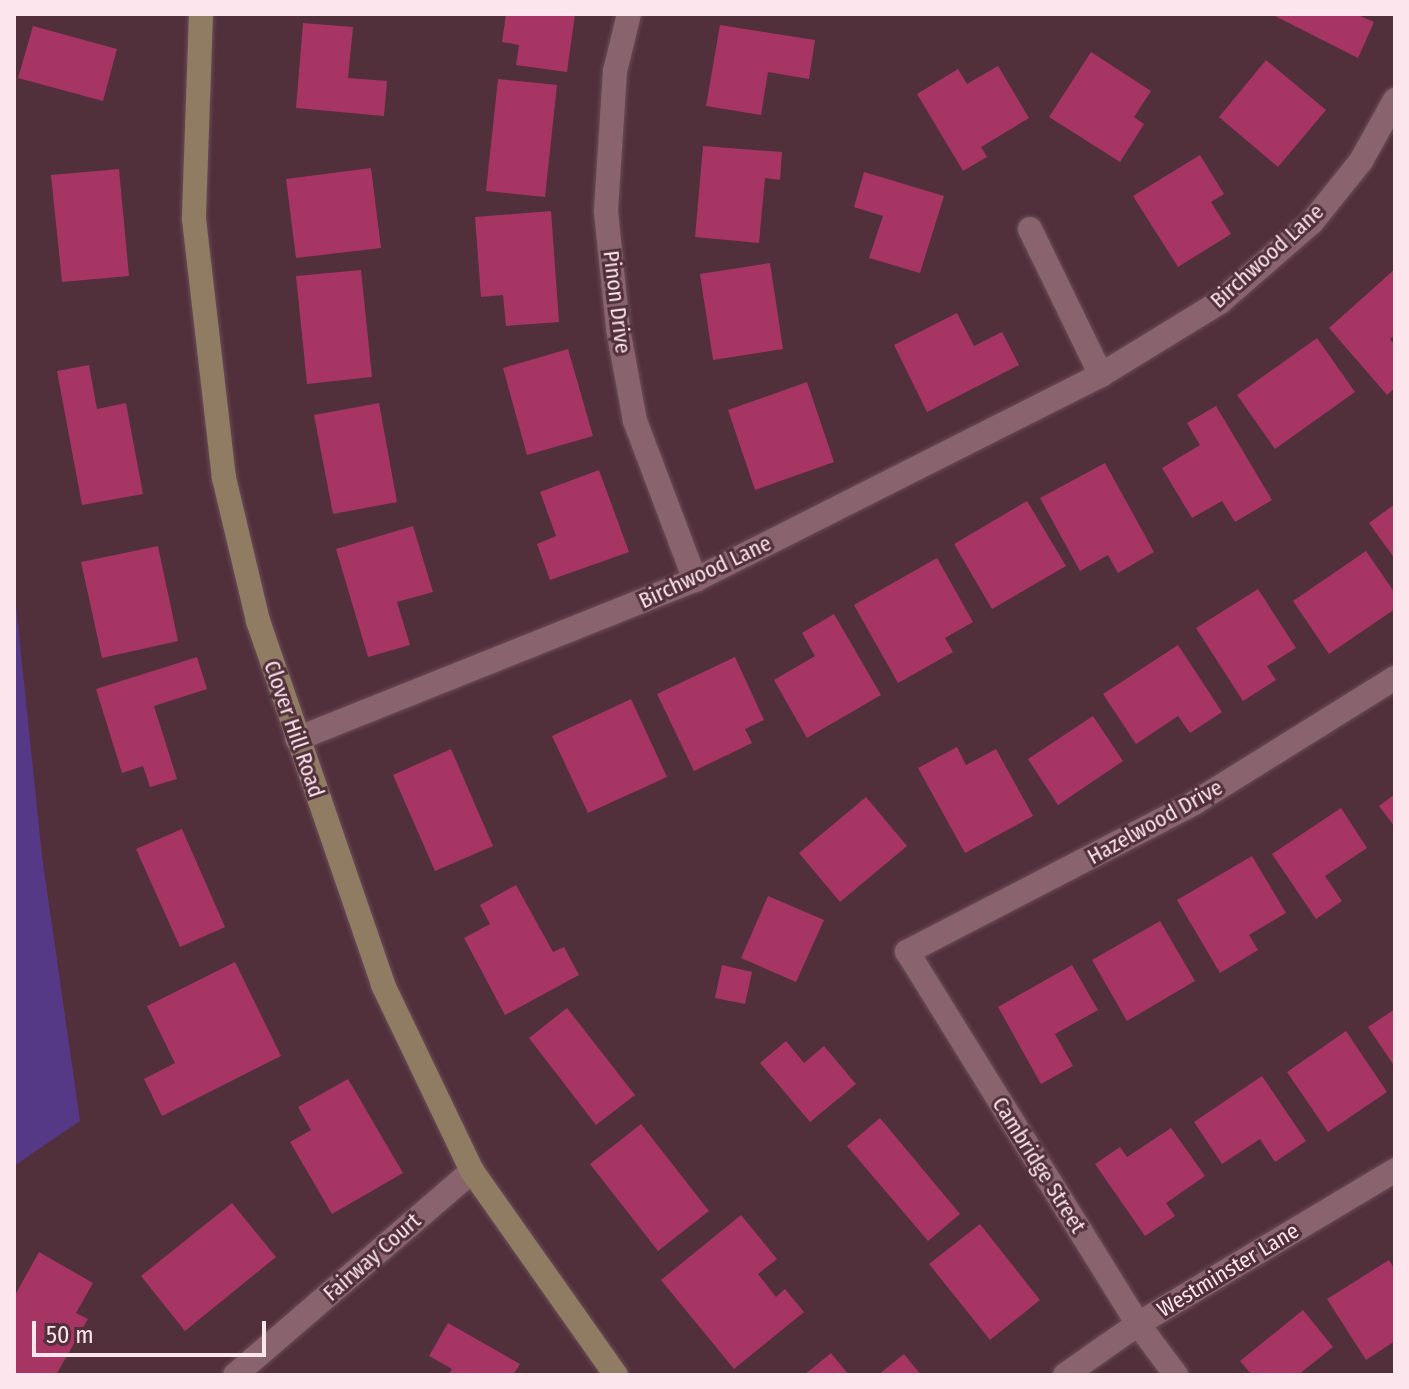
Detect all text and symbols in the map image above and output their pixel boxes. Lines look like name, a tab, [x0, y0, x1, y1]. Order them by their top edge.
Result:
street label: Birchwood Lane	[1205, 198, 1329, 314]
street label: Pinon Drive	[598, 249, 636, 355]
street label: Birchwood Lane	[635, 530, 775, 614]
street label: Clover Hill Road	[258, 657, 330, 801]
street label: Hazelwood Drive	[1083, 774, 1227, 870]
street label: Cambridge Street	[987, 1092, 1091, 1238]
street label: Fairway Court	[318, 1207, 426, 1307]
street label: Westminster Lane	[1152, 1217, 1304, 1323]
scale bar	[36, 1305, 270, 1355]
text: 50 m	[46, 1321, 94, 1349]

